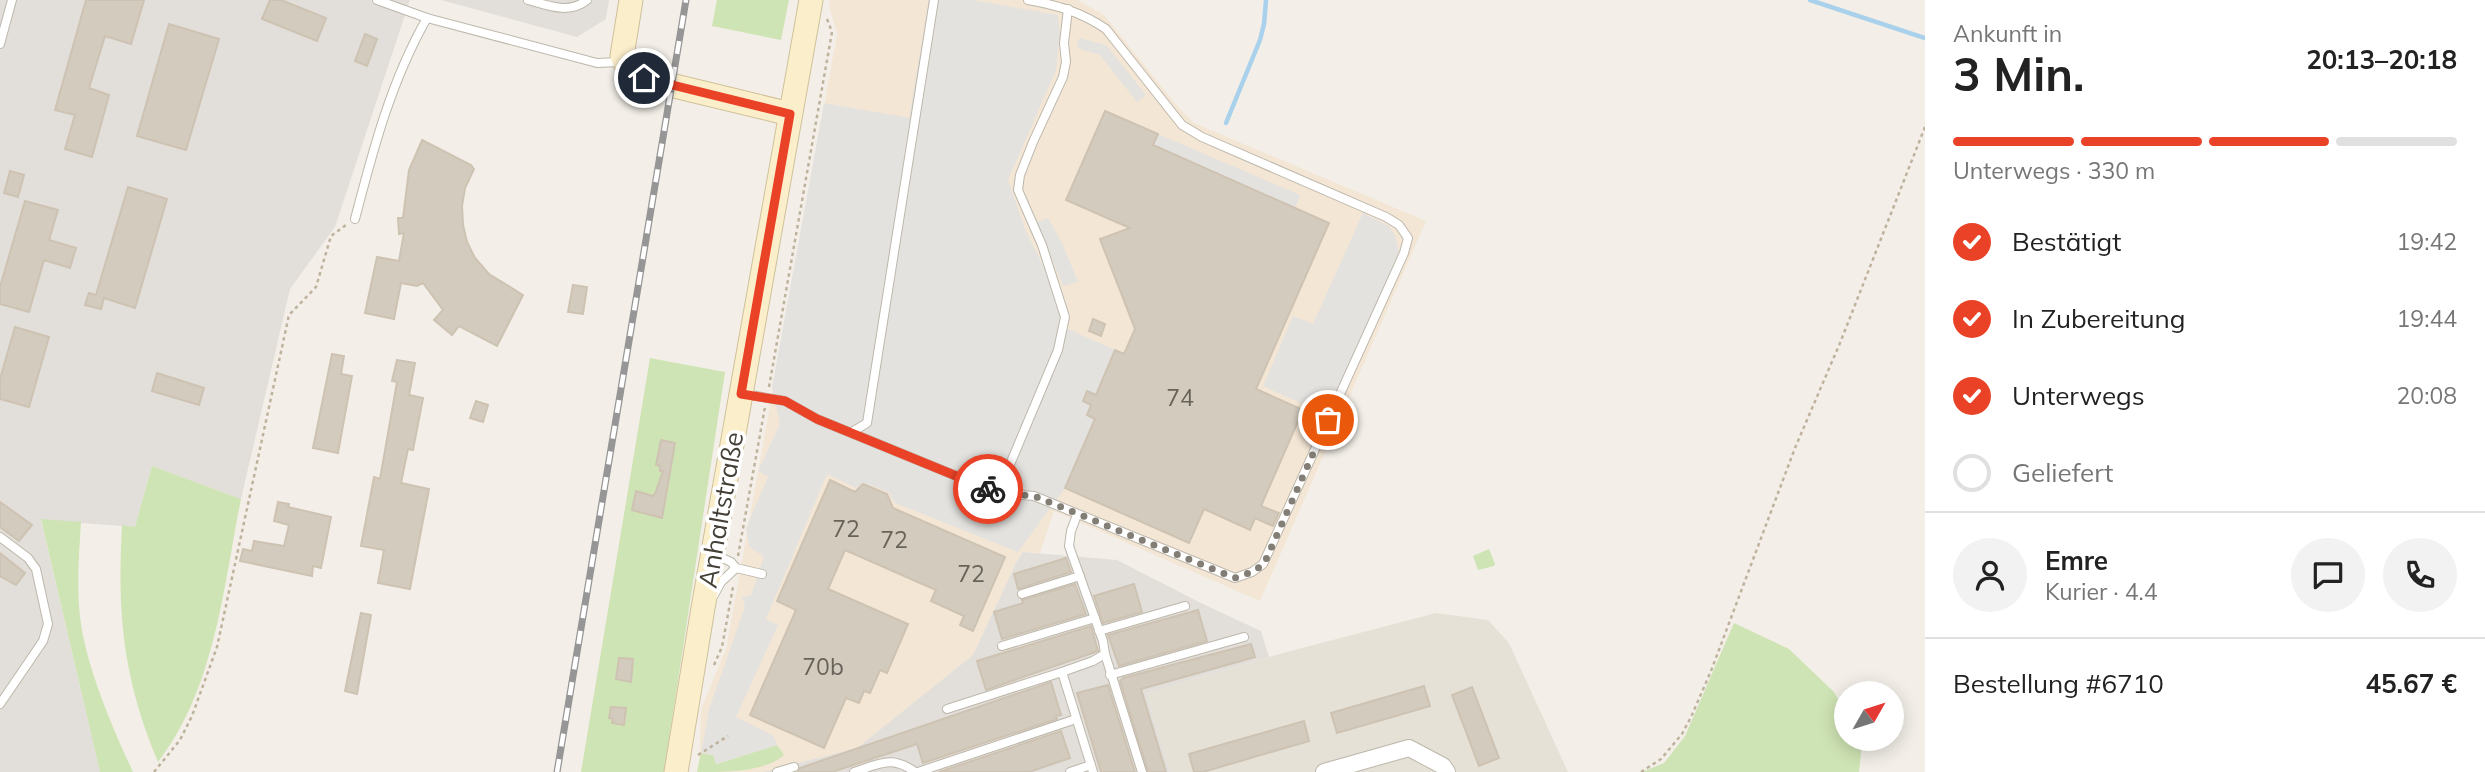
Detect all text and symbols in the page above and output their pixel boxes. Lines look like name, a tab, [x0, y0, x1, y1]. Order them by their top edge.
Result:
text: Ankunft in	[1953, 19, 2062, 48]
text: 20:13–20:18	[2306, 43, 2457, 76]
text: 3 Min.	[1953, 45, 2084, 103]
pin	[614, 48, 674, 108]
icon: home	[625, 59, 663, 97]
text: Unterwegs · 330 m	[1953, 156, 2155, 185]
icon: check	[1953, 223, 1991, 261]
text: Bestätigt	[2012, 225, 2121, 258]
text: 19:42	[2397, 227, 2457, 256]
icon: check	[1953, 300, 1991, 338]
text: In Zubereitung	[2012, 302, 2185, 335]
text: 19:44	[2397, 304, 2457, 333]
icon: check	[1953, 377, 1991, 415]
text: Unterwegs	[2012, 379, 2145, 412]
text: 20:08	[2397, 381, 2457, 410]
house number: 74	[1166, 383, 1194, 412]
pin	[1298, 390, 1358, 450]
icon: bag	[1309, 401, 1347, 439]
street label: Anhaltstraße	[691, 429, 750, 591]
courier	[953, 454, 1023, 524]
text: Geliefert	[2012, 456, 2113, 489]
icon: bike	[969, 470, 1007, 508]
house number: 72	[832, 514, 860, 543]
house number: 72	[880, 525, 908, 554]
button: person	[1953, 538, 2027, 612]
button: chat	[2291, 538, 2365, 612]
button: phone	[2383, 538, 2457, 612]
text: Emre	[2045, 544, 2108, 577]
house number: 72	[957, 559, 985, 588]
text: Kurier · 4.4	[2045, 577, 2157, 606]
house number: 70b	[802, 652, 844, 681]
text: Bestellung #6710	[1953, 667, 2164, 700]
text: 45.67 €	[2365, 667, 2457, 700]
north arrow	[1834, 681, 1904, 751]
map controls	[1834, 681, 1904, 751]

